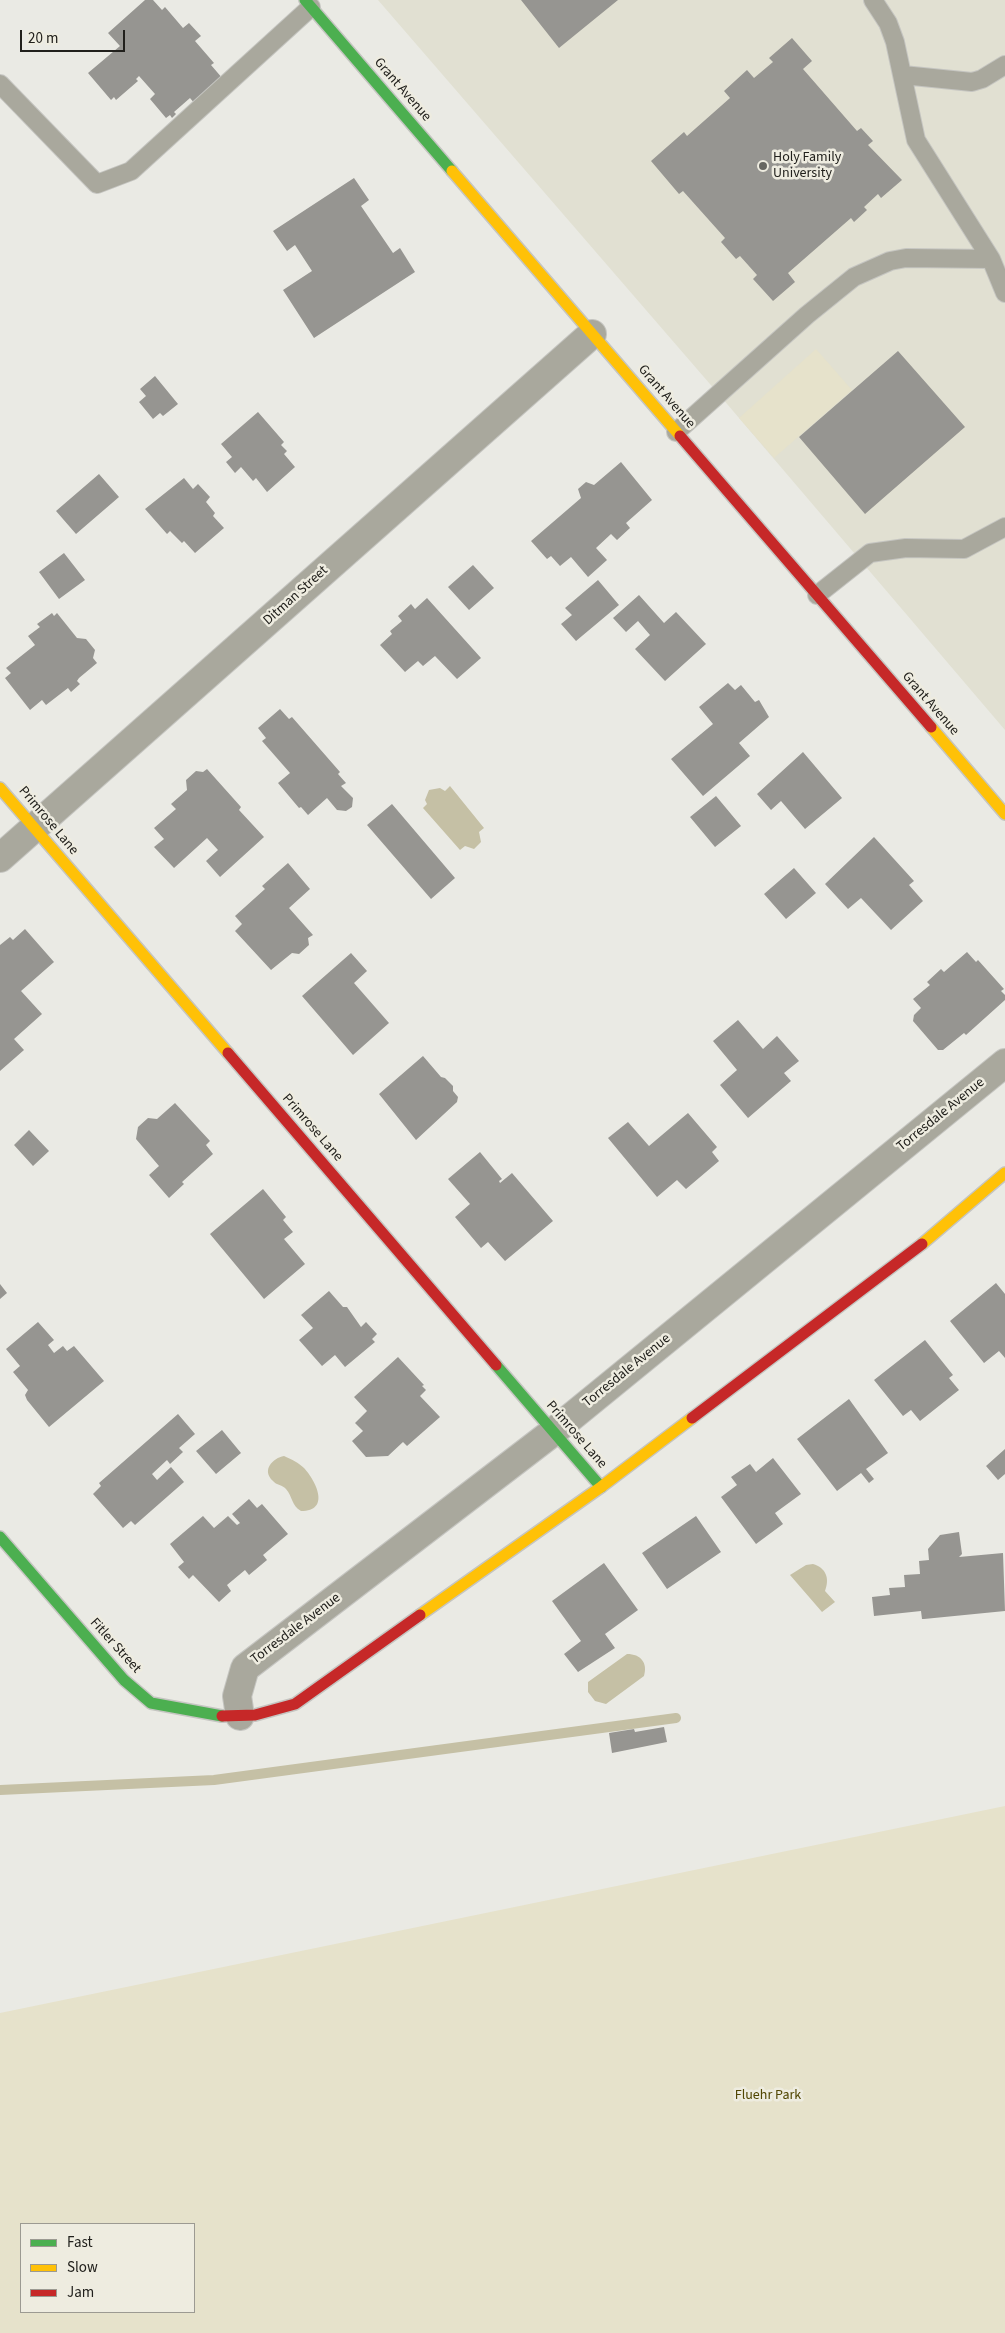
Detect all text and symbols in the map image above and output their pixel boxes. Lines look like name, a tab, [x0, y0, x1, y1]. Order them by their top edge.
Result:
scale bar	[22, 20, 128, 52]
text: 20 m	[28, 28, 58, 49]
street label: Grant Avenue	[370, 55, 434, 125]
place label: Holy Family University	[773, 150, 841, 182]
marker: Holy Family University	[757, 160, 769, 172]
street label: Grant Avenue	[634, 362, 698, 432]
street label: Ditman Street	[260, 563, 332, 629]
street label: Grant Avenue	[898, 669, 962, 739]
street label: Primrose Lane	[15, 783, 81, 859]
street label: Torresdale Avenue	[894, 1075, 988, 1155]
street label: Primrose Lane	[278, 1091, 346, 1165]
street label: Torresdale Avenue	[580, 1331, 674, 1411]
street label: Primrose Lane	[542, 1398, 610, 1472]
street label: Torresdale Avenue	[248, 1590, 344, 1668]
street label: Fitler Street	[86, 1615, 144, 1677]
park label: Fluehr Park	[735, 2088, 801, 2104]
legend	[20, 2223, 195, 2313]
text: Fast	[67, 2232, 93, 2253]
text: Slow	[67, 2257, 98, 2278]
text: Jam	[67, 2282, 94, 2303]

